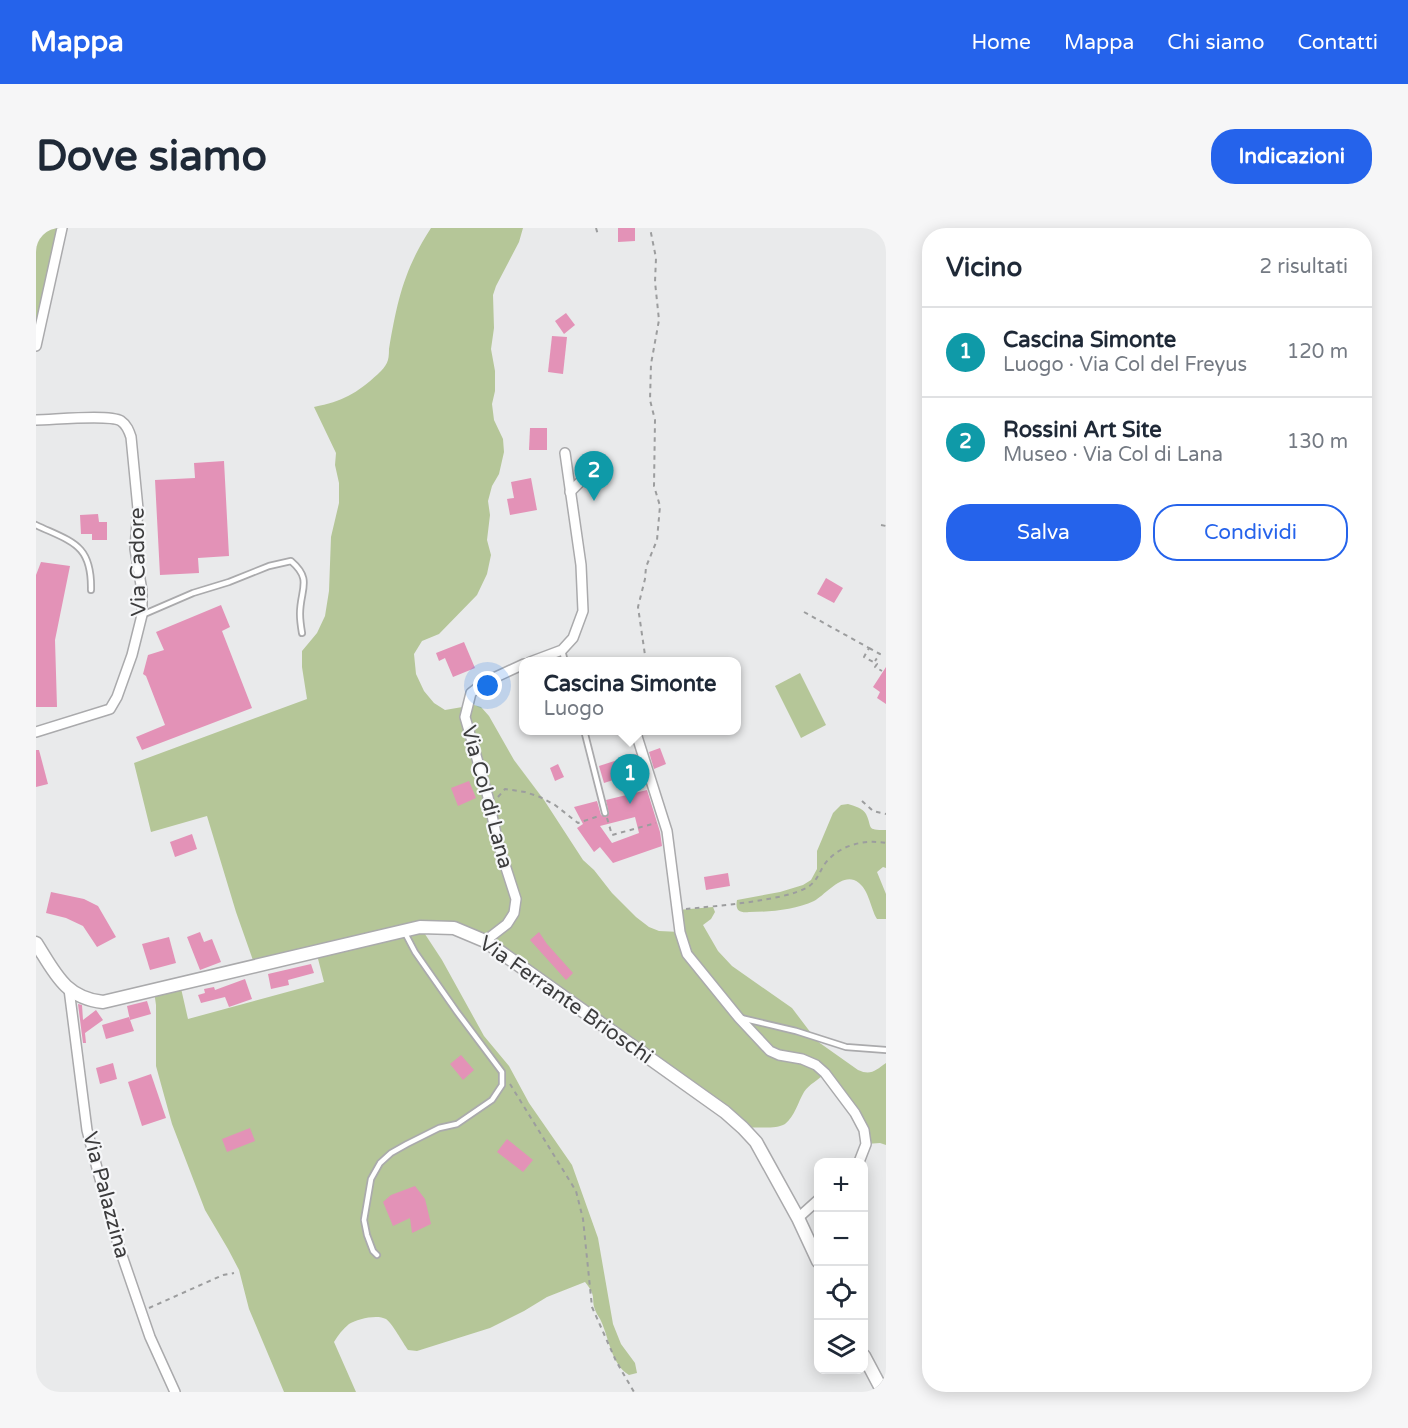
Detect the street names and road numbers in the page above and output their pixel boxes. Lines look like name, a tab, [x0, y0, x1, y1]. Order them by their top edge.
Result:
street label: Via Cadore	[125, 507, 151, 617]
street label: Via Col di Lana	[456, 723, 518, 871]
street label: Via Ferrante Brioschi	[474, 931, 658, 1069]
street label: Via Palazzina	[77, 1129, 135, 1261]

